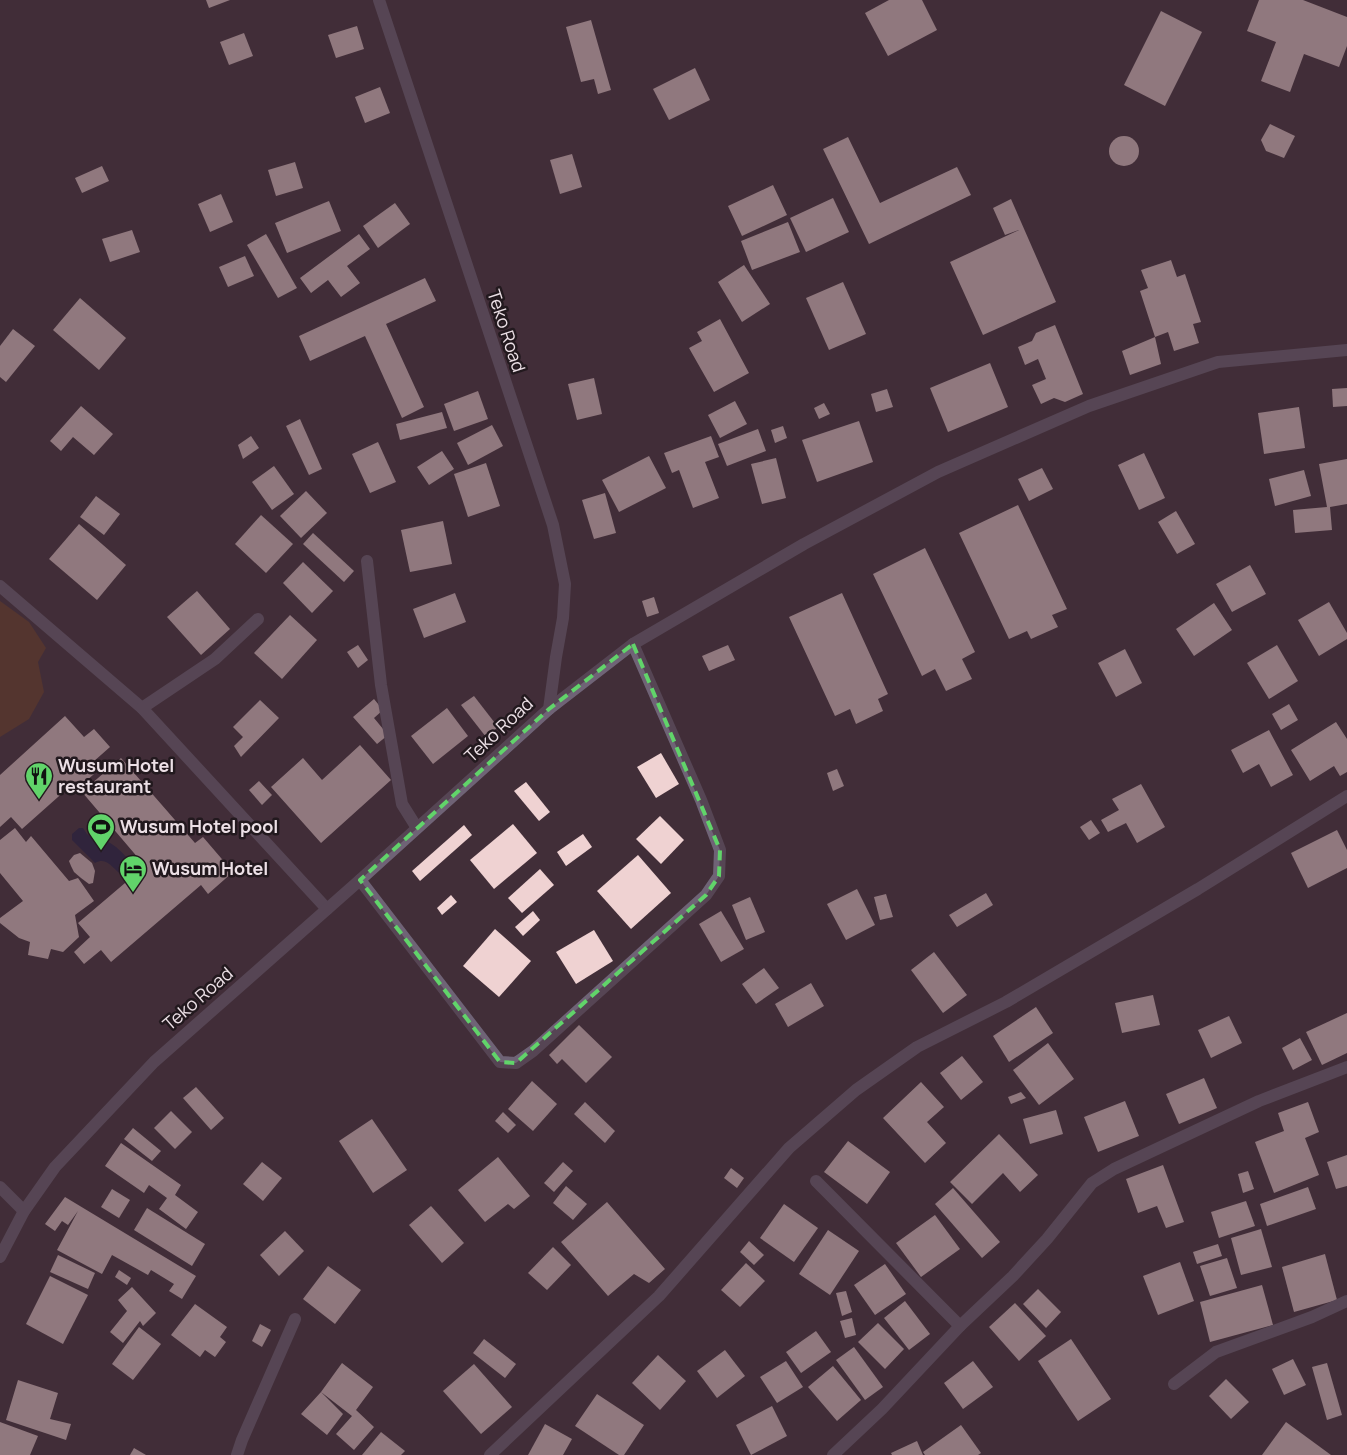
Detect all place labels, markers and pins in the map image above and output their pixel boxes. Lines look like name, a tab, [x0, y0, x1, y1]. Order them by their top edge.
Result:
place label: Wusum Hotel restaurant	[58, 753, 174, 798]
restaurant icon: Wusum Hotel restaurant	[24, 761, 54, 800]
sports icon: Wusum Hotel pool	[86, 812, 116, 851]
place label: Wusum Hotel pool	[120, 814, 278, 838]
hotel icon: Wusum Hotel	[118, 854, 148, 893]
place label: Wusum Hotel	[152, 856, 268, 880]

